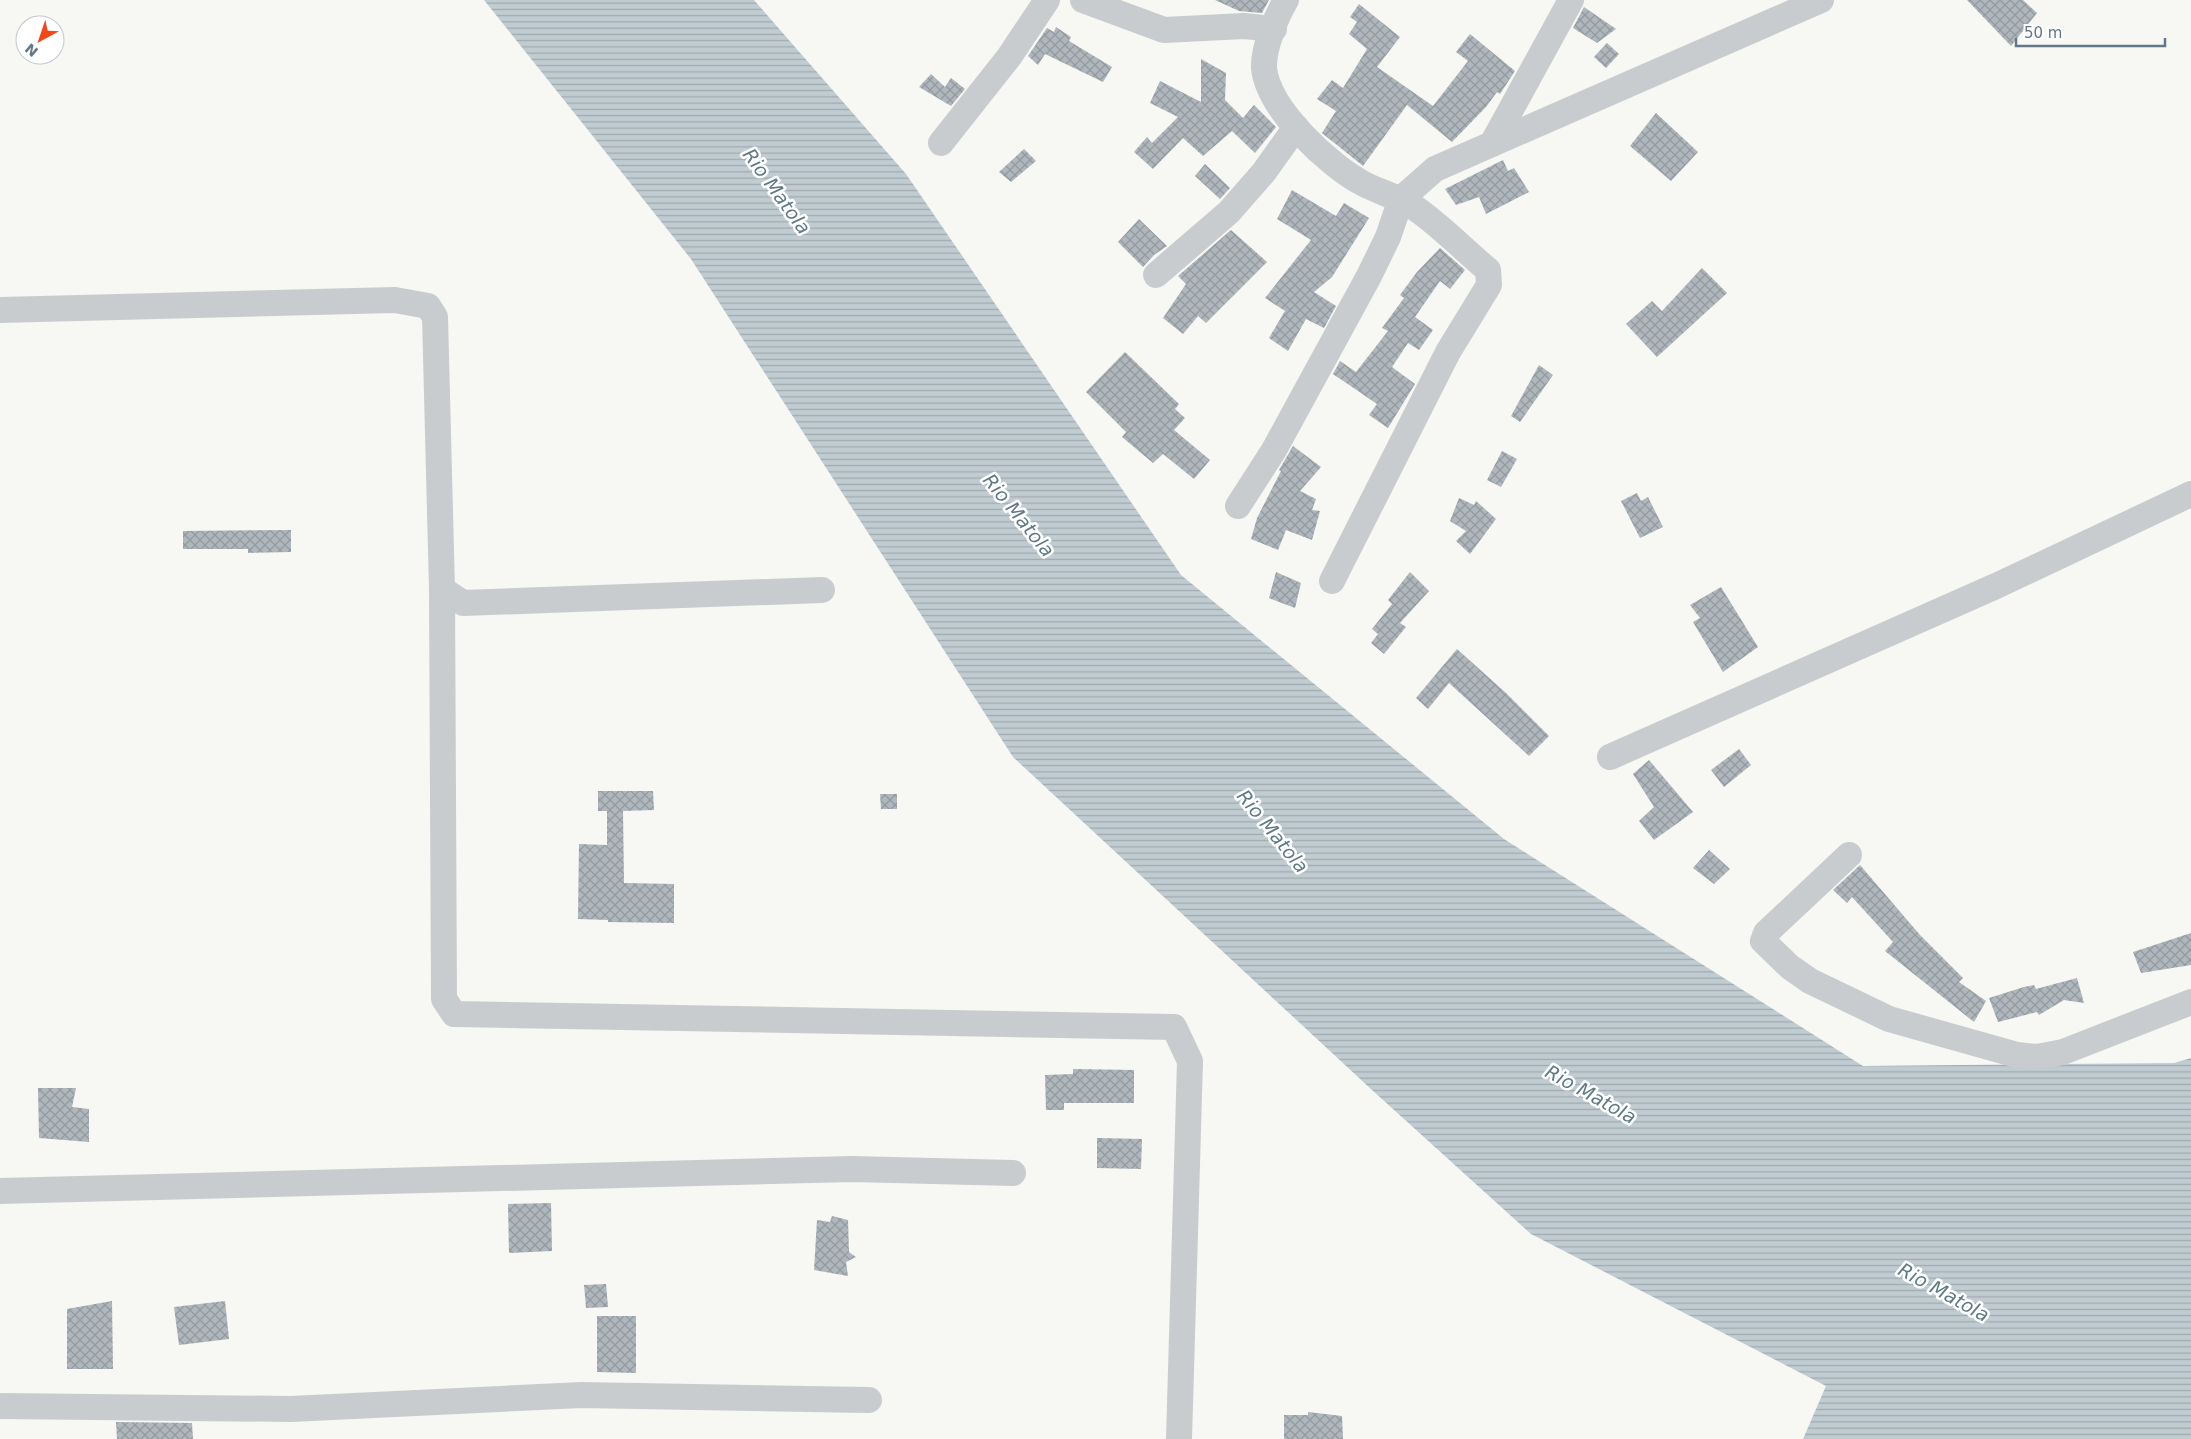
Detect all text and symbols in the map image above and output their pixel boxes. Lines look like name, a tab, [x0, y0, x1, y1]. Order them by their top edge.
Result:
north arrow	[15, 15, 65, 65]
scale bar	[2016, 15, 2165, 47]
text: 50 m	[2024, 24, 2062, 42]
text: N	[22, 40, 41, 60]
water label: Rio Matola	[739, 144, 815, 238]
water label: Rio Matola	[979, 469, 1059, 561]
water label: Rio Matola	[1233, 785, 1313, 877]
water label: Rio Matola	[1542, 1060, 1640, 1128]
water label: Rio Matola	[1895, 1258, 1993, 1326]

